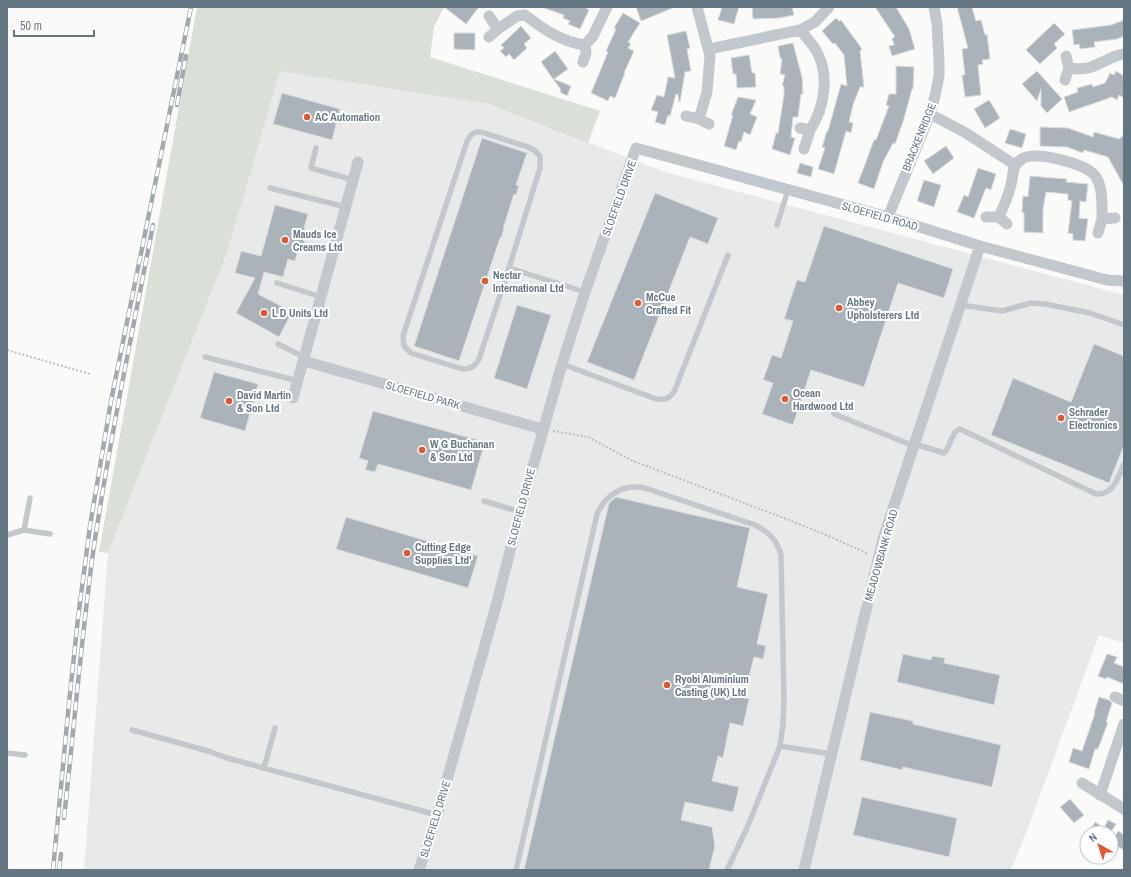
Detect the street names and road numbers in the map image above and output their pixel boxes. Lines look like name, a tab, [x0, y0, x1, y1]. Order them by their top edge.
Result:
street label: BRACKENRIDGE	[899, 101, 939, 173]
street label: SLOEFIELD DRIVE	[599, 158, 639, 238]
street label: SLOEFIELD ROAD	[840, 198, 920, 234]
street label: SLOEFIELD PARK	[385, 378, 461, 412]
street label: SLOEFIELD DRIVE	[504, 467, 538, 547]
street label: MEADOWBANK ROAD	[861, 508, 901, 602]
street label: SLOEFIELD DRIVE	[417, 779, 453, 859]

